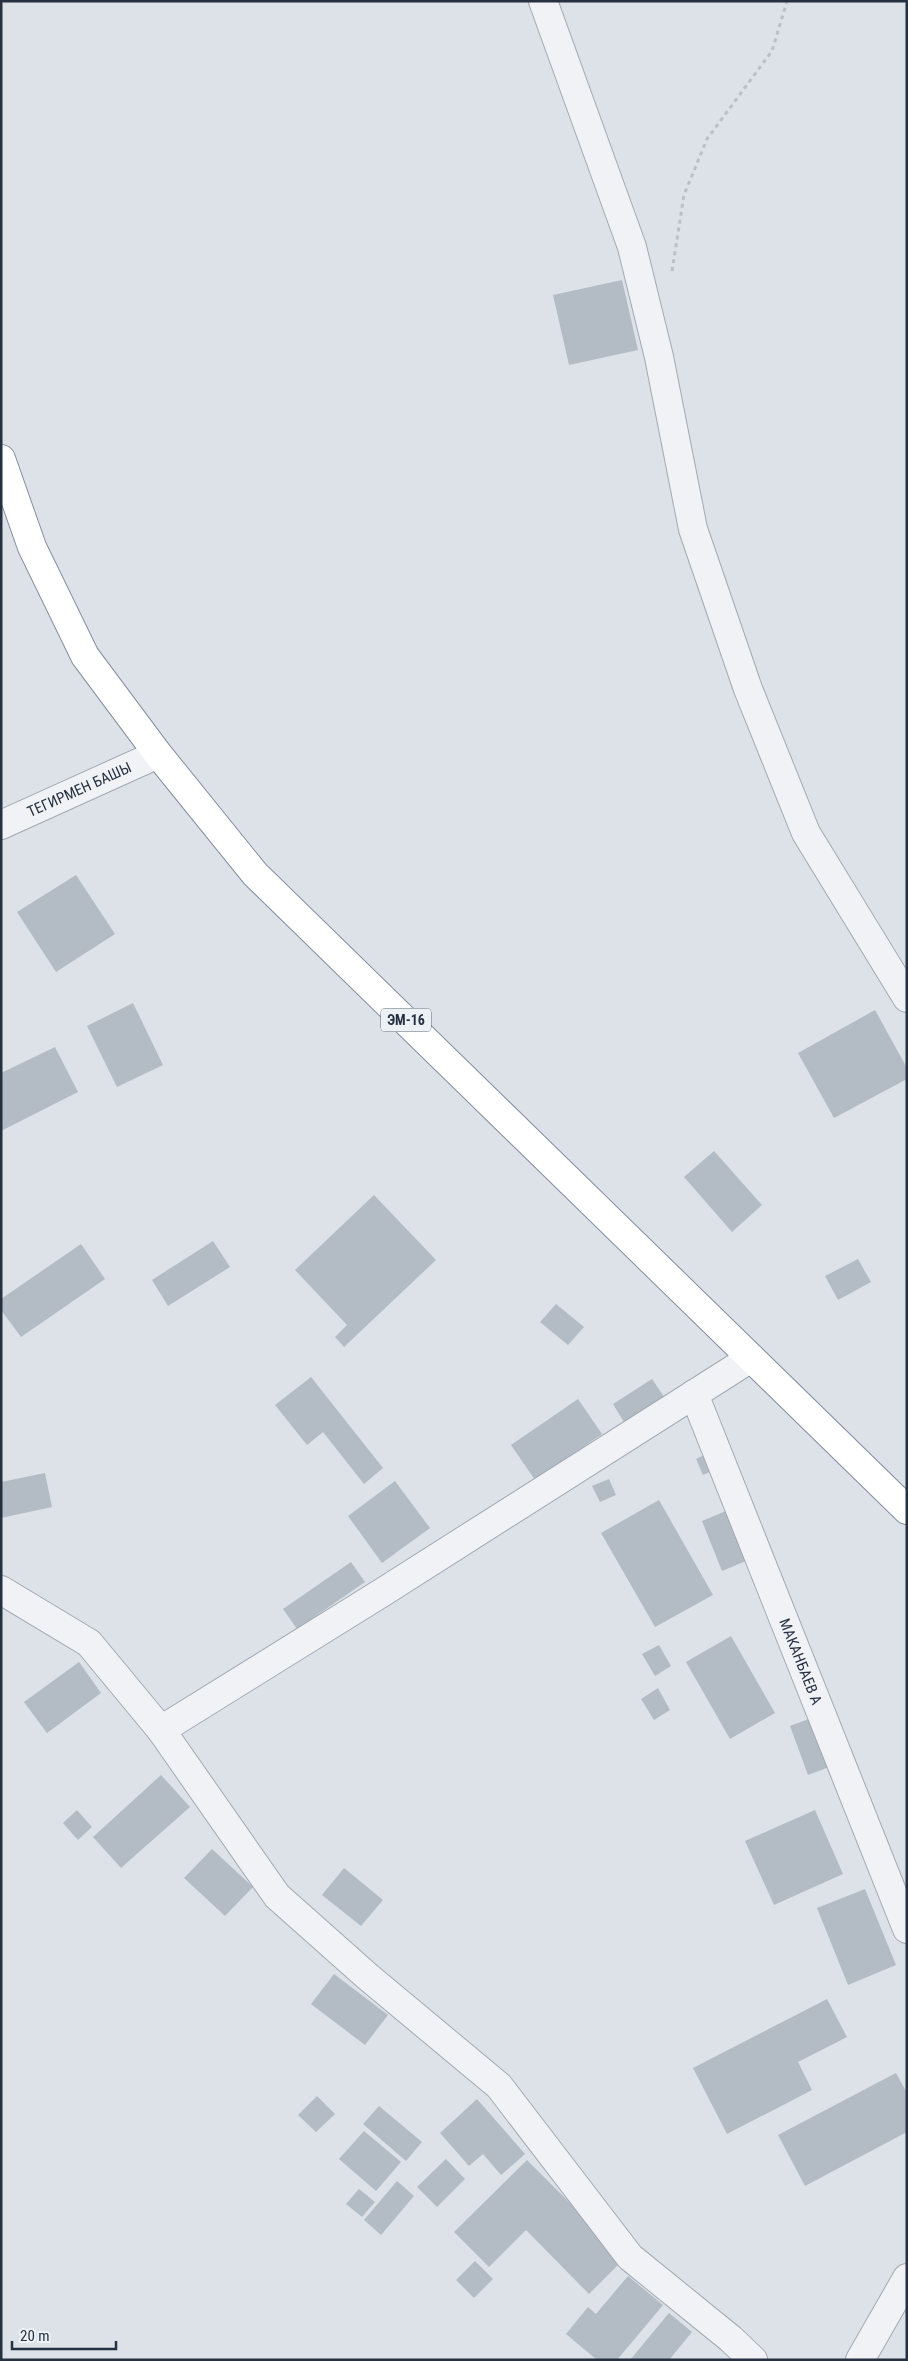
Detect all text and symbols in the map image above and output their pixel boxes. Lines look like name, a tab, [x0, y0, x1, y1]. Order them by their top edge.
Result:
street label: ТЕГИРМЕН БАШЫ	[24, 758, 134, 821]
road number: ЭМ-16	[381, 1008, 431, 1032]
street label: МАКАНБАЕВ А	[775, 1616, 826, 1708]
scale bar	[12, 2318, 116, 2350]
text: 20 m	[20, 2327, 50, 2345]

